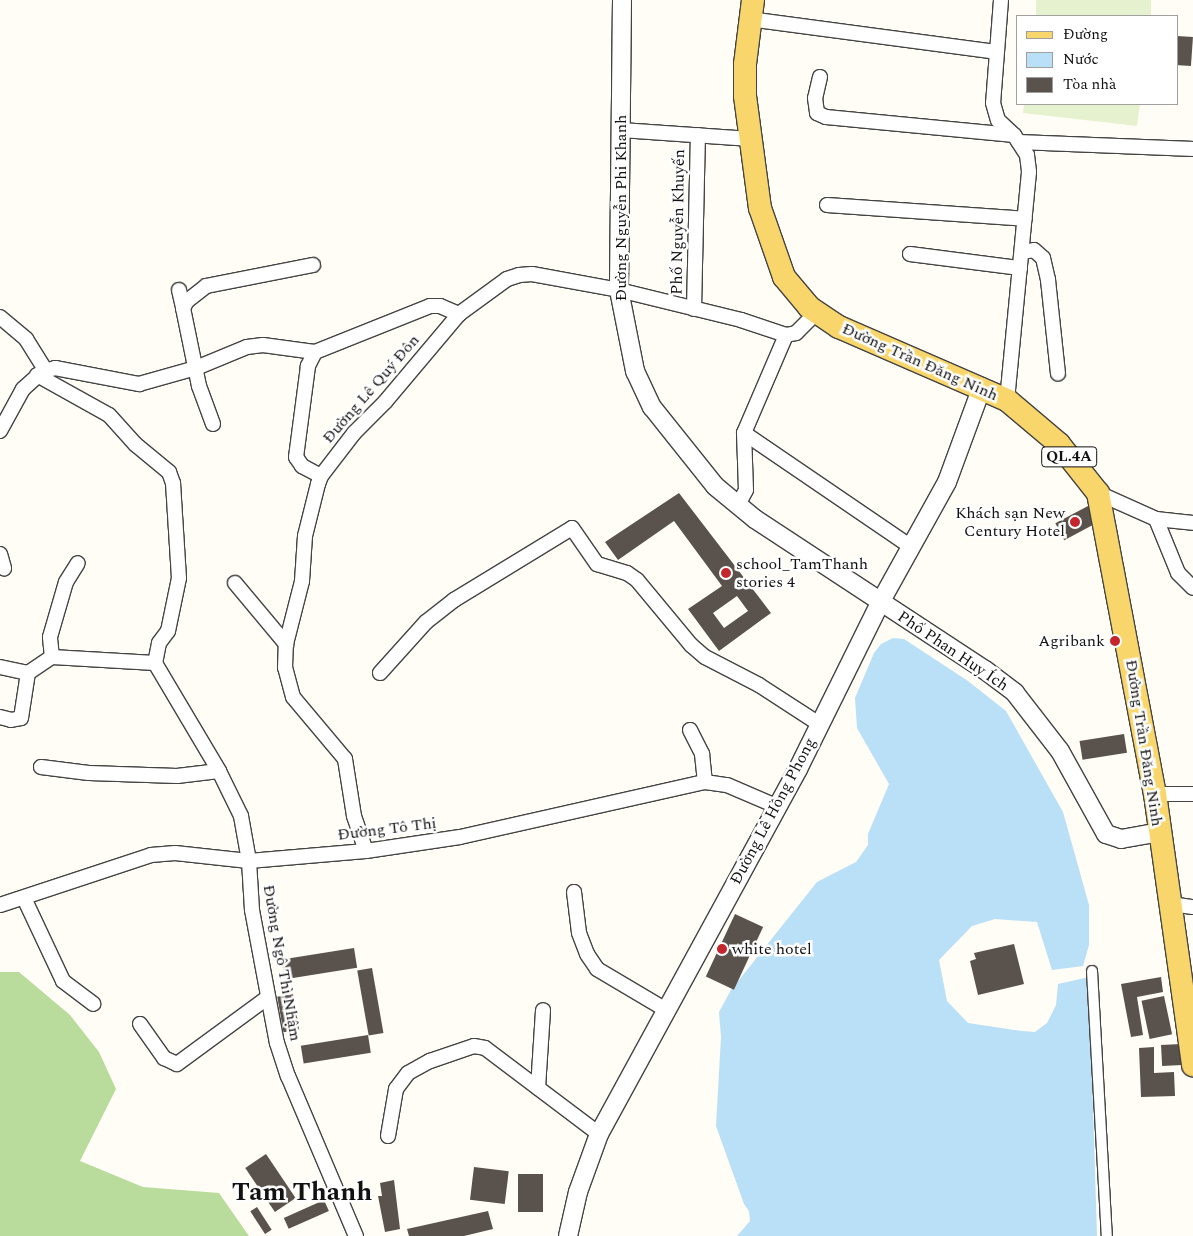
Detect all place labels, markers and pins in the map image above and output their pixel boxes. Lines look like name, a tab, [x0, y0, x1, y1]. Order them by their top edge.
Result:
place label: Khách sạn New Century Hotel	[955, 503, 1065, 541]
marker: Khách sạn New Century Hotel	[1069, 516, 1081, 528]
place label: school_TamThanh stories 4	[736, 554, 868, 592]
marker: school_TamThanh stories 4	[720, 567, 732, 579]
place label: Agribank	[1038, 631, 1105, 651]
marker: Agribank	[1109, 635, 1121, 647]
place label: white hotel	[732, 939, 812, 959]
marker: white hotel	[716, 943, 728, 955]

